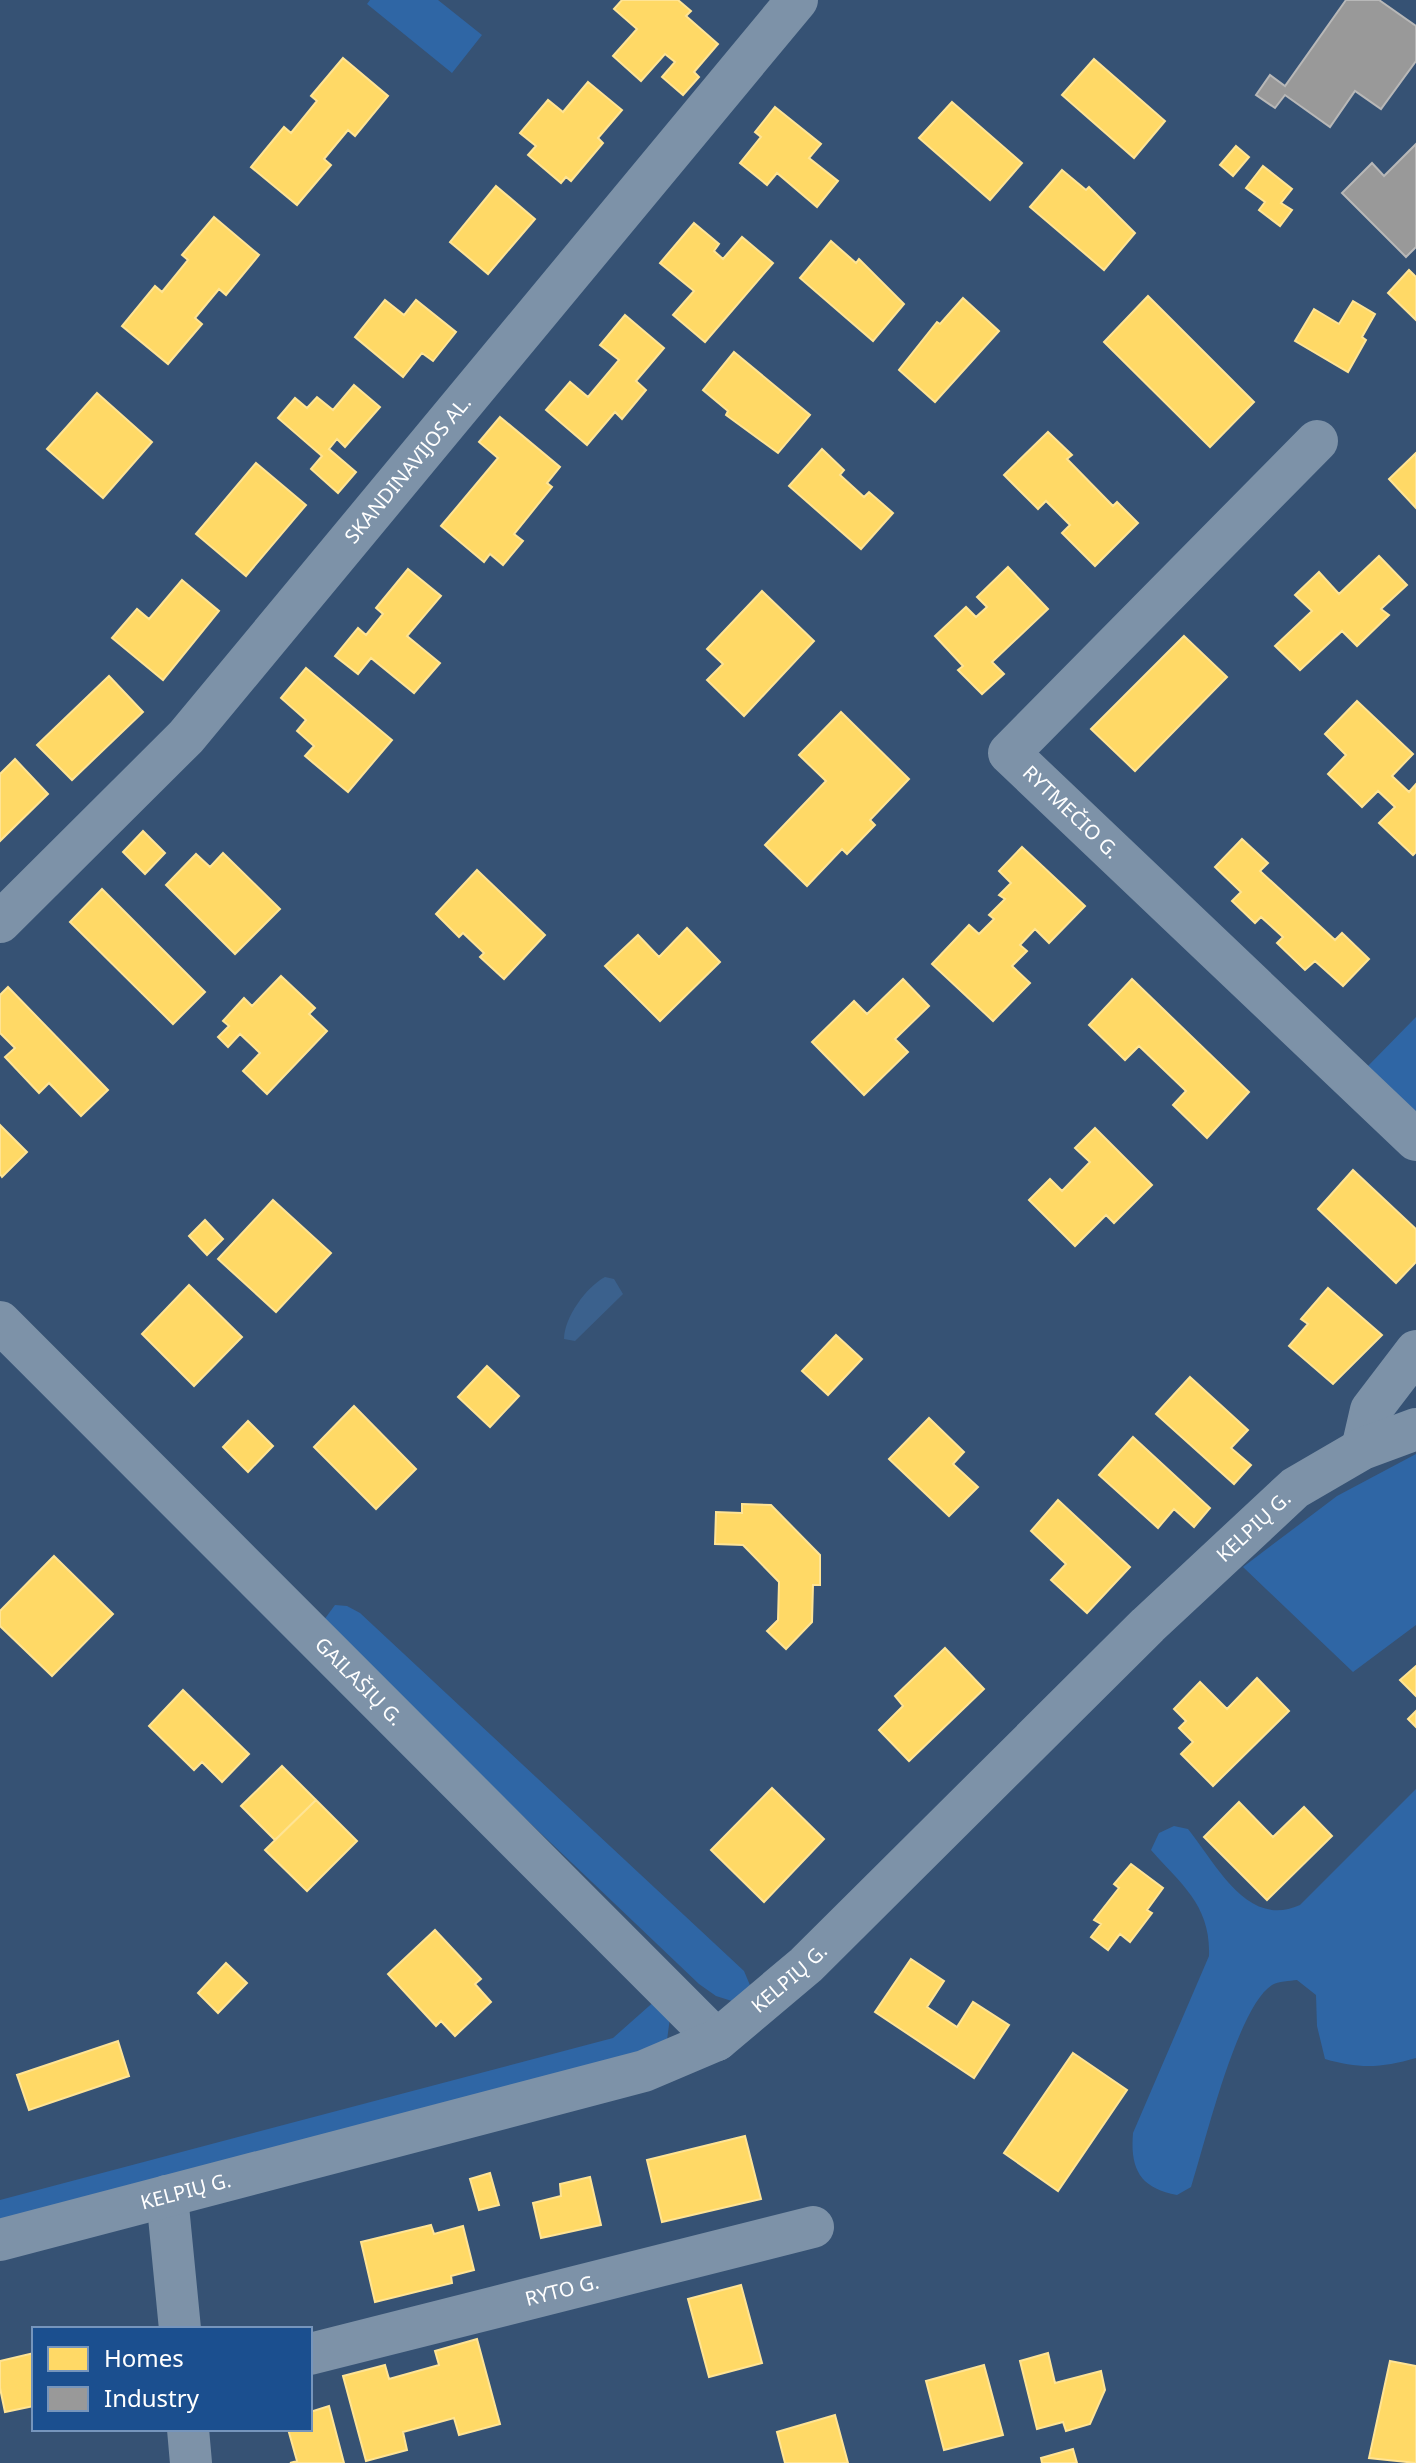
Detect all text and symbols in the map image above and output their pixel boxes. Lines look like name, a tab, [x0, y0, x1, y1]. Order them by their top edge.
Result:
street label: SKANDINAVIJOS AL.	[338, 389, 477, 549]
street label: RYTMEČIO G.	[1017, 759, 1126, 864]
street label: KELPIŲ G.	[1210, 1485, 1296, 1568]
street label: GAILAŠIŲ G.	[309, 1631, 409, 1731]
street label: KELPIŲ G.	[745, 1938, 833, 2019]
street label: KELPIŲ G.	[137, 2166, 234, 2216]
street label: RYTO G.	[522, 2268, 602, 2312]
legend	[32, 2327, 312, 2431]
text: Homes	[104, 2341, 184, 2374]
text: Industry	[104, 2381, 200, 2414]

